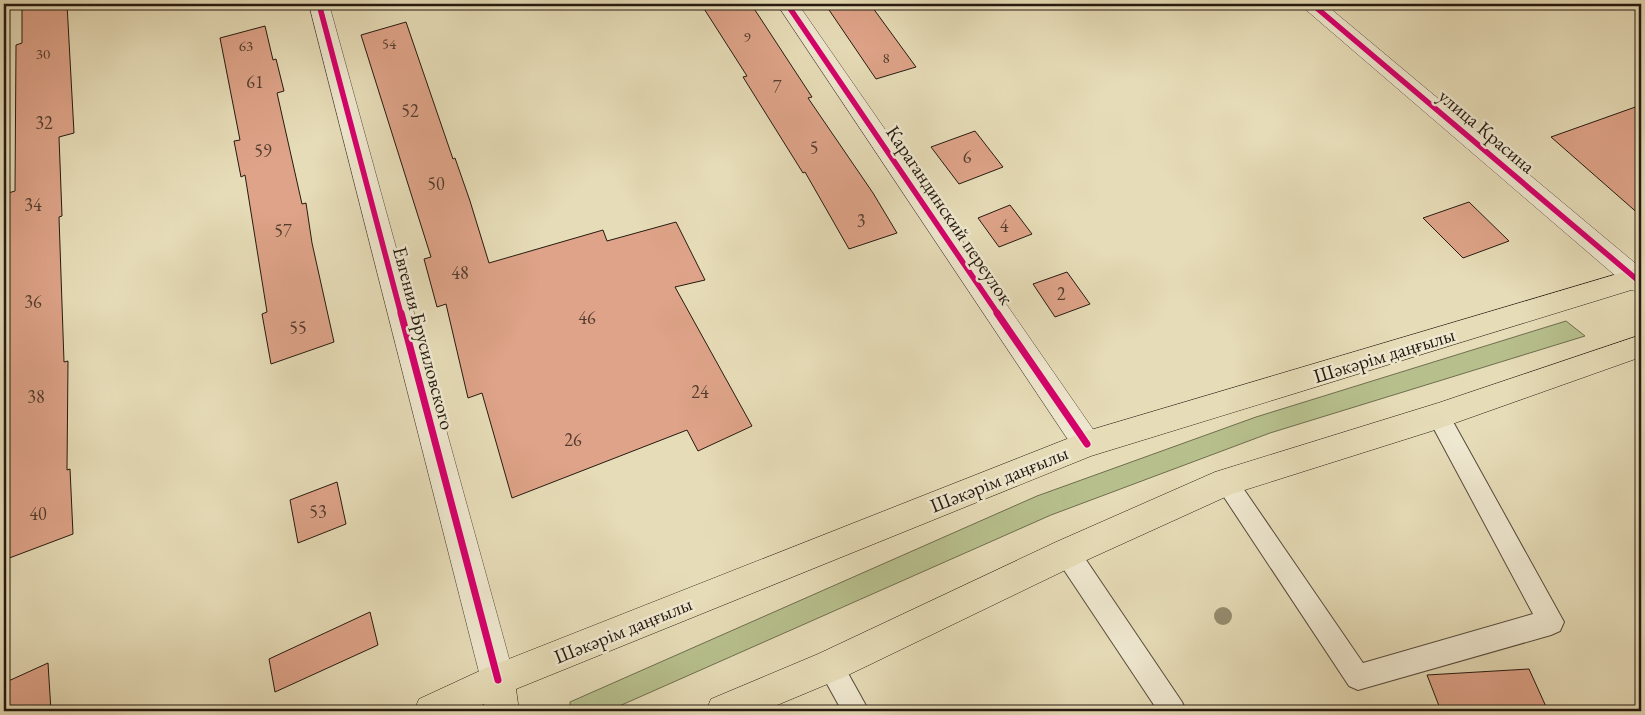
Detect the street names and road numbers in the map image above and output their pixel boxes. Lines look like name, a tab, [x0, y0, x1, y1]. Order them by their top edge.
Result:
street label: улица Красина	[1433, 83, 1541, 179]
street label: Карагандинский переулок	[880, 120, 1020, 310]
street label: Евгения Брусиловского	[387, 243, 461, 433]
street label: Шәкәрім даңғылы	[1310, 321, 1458, 389]
street label: Шәкәрім даңғылы	[926, 439, 1072, 519]
street label: Шәкәрім даңғылы	[550, 590, 696, 670]

